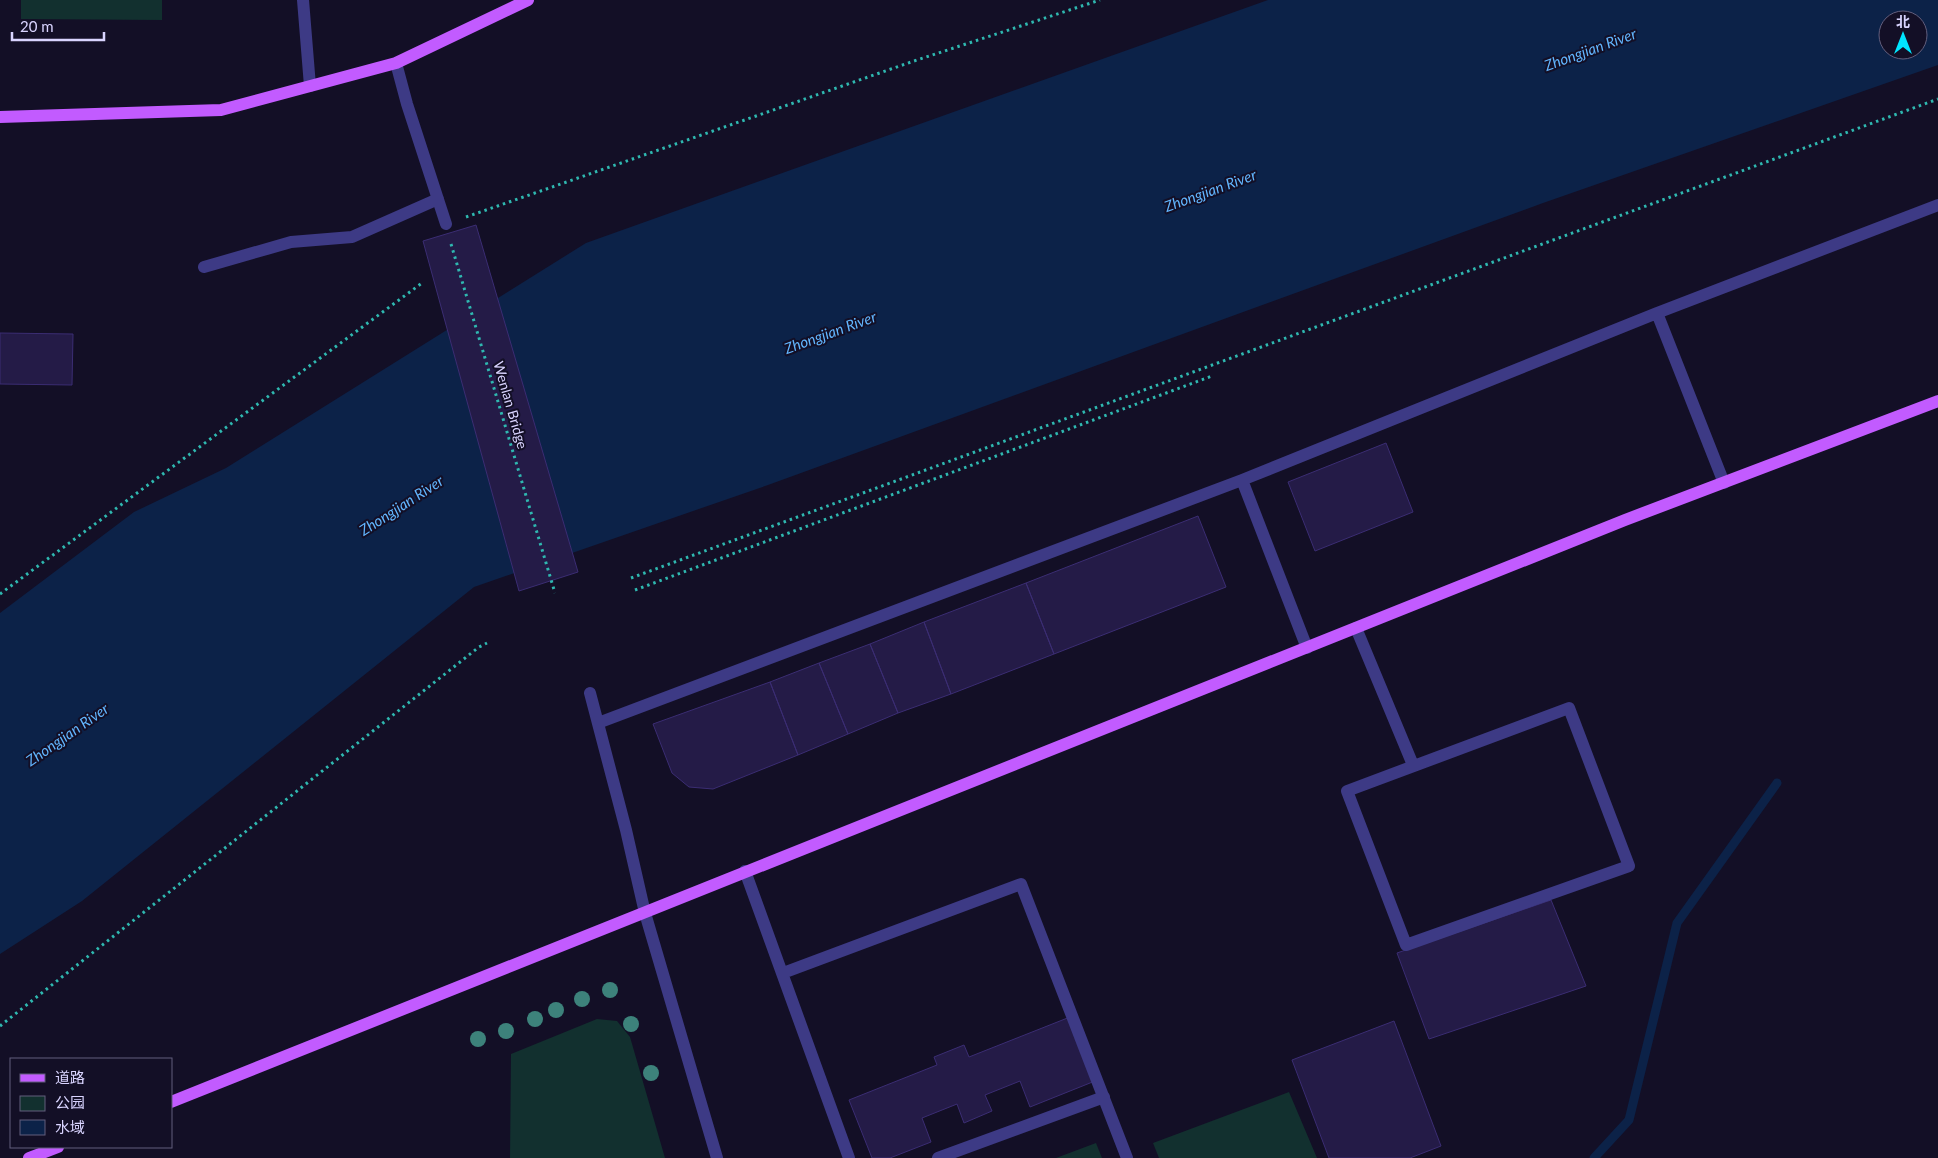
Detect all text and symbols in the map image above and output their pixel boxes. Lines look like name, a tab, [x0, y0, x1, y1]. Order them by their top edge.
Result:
scale bar	[12, 10, 105, 42]
north arrow	[1878, 10, 1928, 60]
text: 北	[1896, 13, 1910, 30]
text: 20 m	[20, 17, 54, 35]
water label: Zhongjian River	[1541, 24, 1639, 74]
water label: Zhongjian River	[1161, 165, 1259, 215]
water label: Zhongjian River	[781, 307, 879, 357]
street label: Wenlan Bridge	[490, 359, 532, 451]
water label: Zhongjian River	[355, 471, 447, 539]
water label: Zhongjian River	[21, 698, 112, 770]
legend	[10, 1058, 172, 1148]
text: 道路	[55, 1068, 85, 1086]
text: 公园	[55, 1093, 85, 1111]
text: 水域	[55, 1118, 85, 1136]

